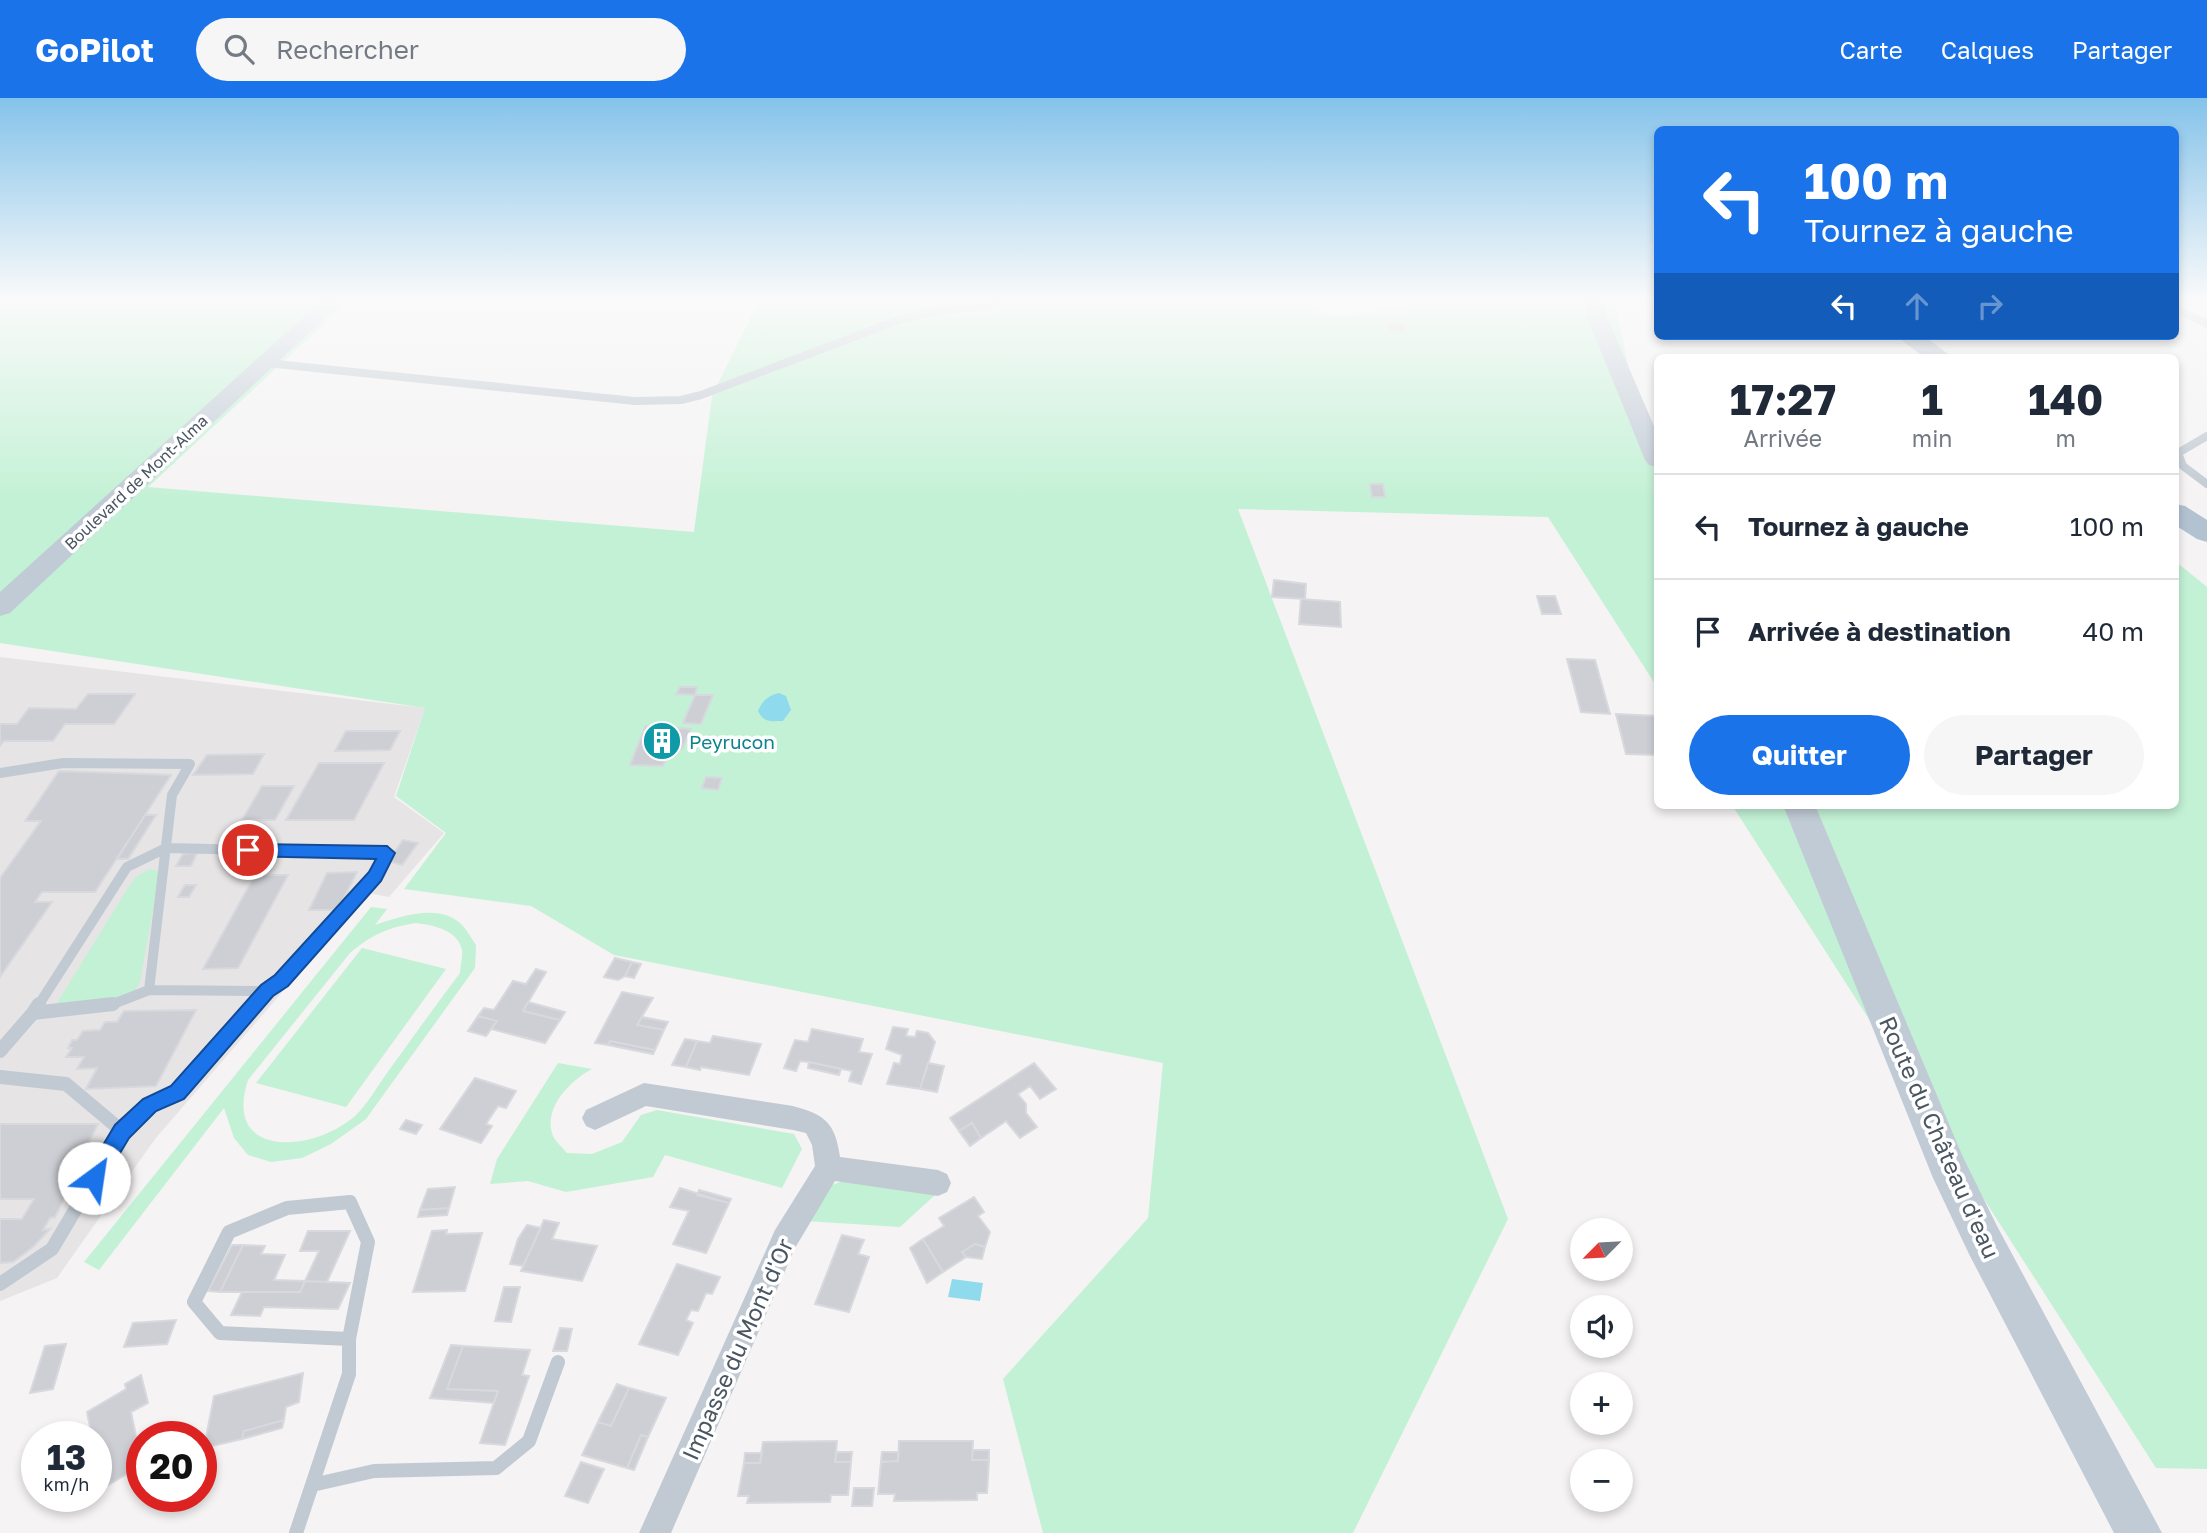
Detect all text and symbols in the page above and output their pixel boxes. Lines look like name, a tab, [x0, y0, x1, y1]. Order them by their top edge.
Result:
search box	[196, 18, 686, 81]
text: GoPilot	[35, 30, 154, 69]
icon: search	[220, 30, 258, 68]
text: Rechercher	[276, 34, 419, 65]
text: Carte	[1839, 35, 1903, 64]
text: Calques	[1941, 35, 2034, 64]
text: Partager	[2072, 35, 2172, 64]
text: 100 m	[1804, 151, 1948, 210]
icon: left	[1689, 154, 1780, 245]
text: Tournez à gauche	[1804, 211, 2073, 249]
icon: left	[1825, 287, 1863, 325]
icon: ahead	[1898, 287, 1936, 325]
icon: right	[1971, 287, 2009, 325]
text: 17:27	[1730, 374, 1836, 424]
text: 1	[1921, 374, 1943, 424]
text: 140	[2028, 374, 2103, 424]
street label: Boulevard de Mont-Alma	[60, 410, 212, 554]
text: Arrivée	[1744, 424, 1822, 452]
text: min	[1912, 424, 1952, 452]
text: m	[2056, 424, 2076, 452]
icon: left	[1689, 508, 1727, 546]
text: Tournez à gauche	[1748, 511, 1969, 542]
text: 100 m	[2070, 511, 2144, 542]
icon: arrive	[1689, 613, 1727, 651]
text: Arrivée à destination	[1748, 616, 2011, 647]
text: 40 m	[2083, 616, 2144, 647]
button: Quitter	[1689, 715, 1910, 795]
button: Partager	[1924, 715, 2144, 795]
building icon: Peyrucon	[641, 720, 683, 762]
place label: Peyrucon	[689, 730, 775, 753]
pin	[218, 820, 278, 880]
icon: arrive	[229, 831, 267, 869]
street label: Route du Château d'eau	[1874, 1012, 2006, 1262]
position arrow	[57, 1141, 131, 1215]
north arrow	[1570, 1218, 1633, 1281]
map controls	[1570, 1218, 1633, 1512]
street label: Impasse du Mont d'Or	[675, 1234, 799, 1464]
button: sound	[1570, 1295, 1633, 1358]
button: +	[1570, 1372, 1633, 1435]
speed limit sign: 20	[126, 1421, 217, 1512]
text: 13	[47, 1436, 86, 1478]
button: −	[1570, 1449, 1633, 1512]
text: km/h	[44, 1473, 89, 1495]

